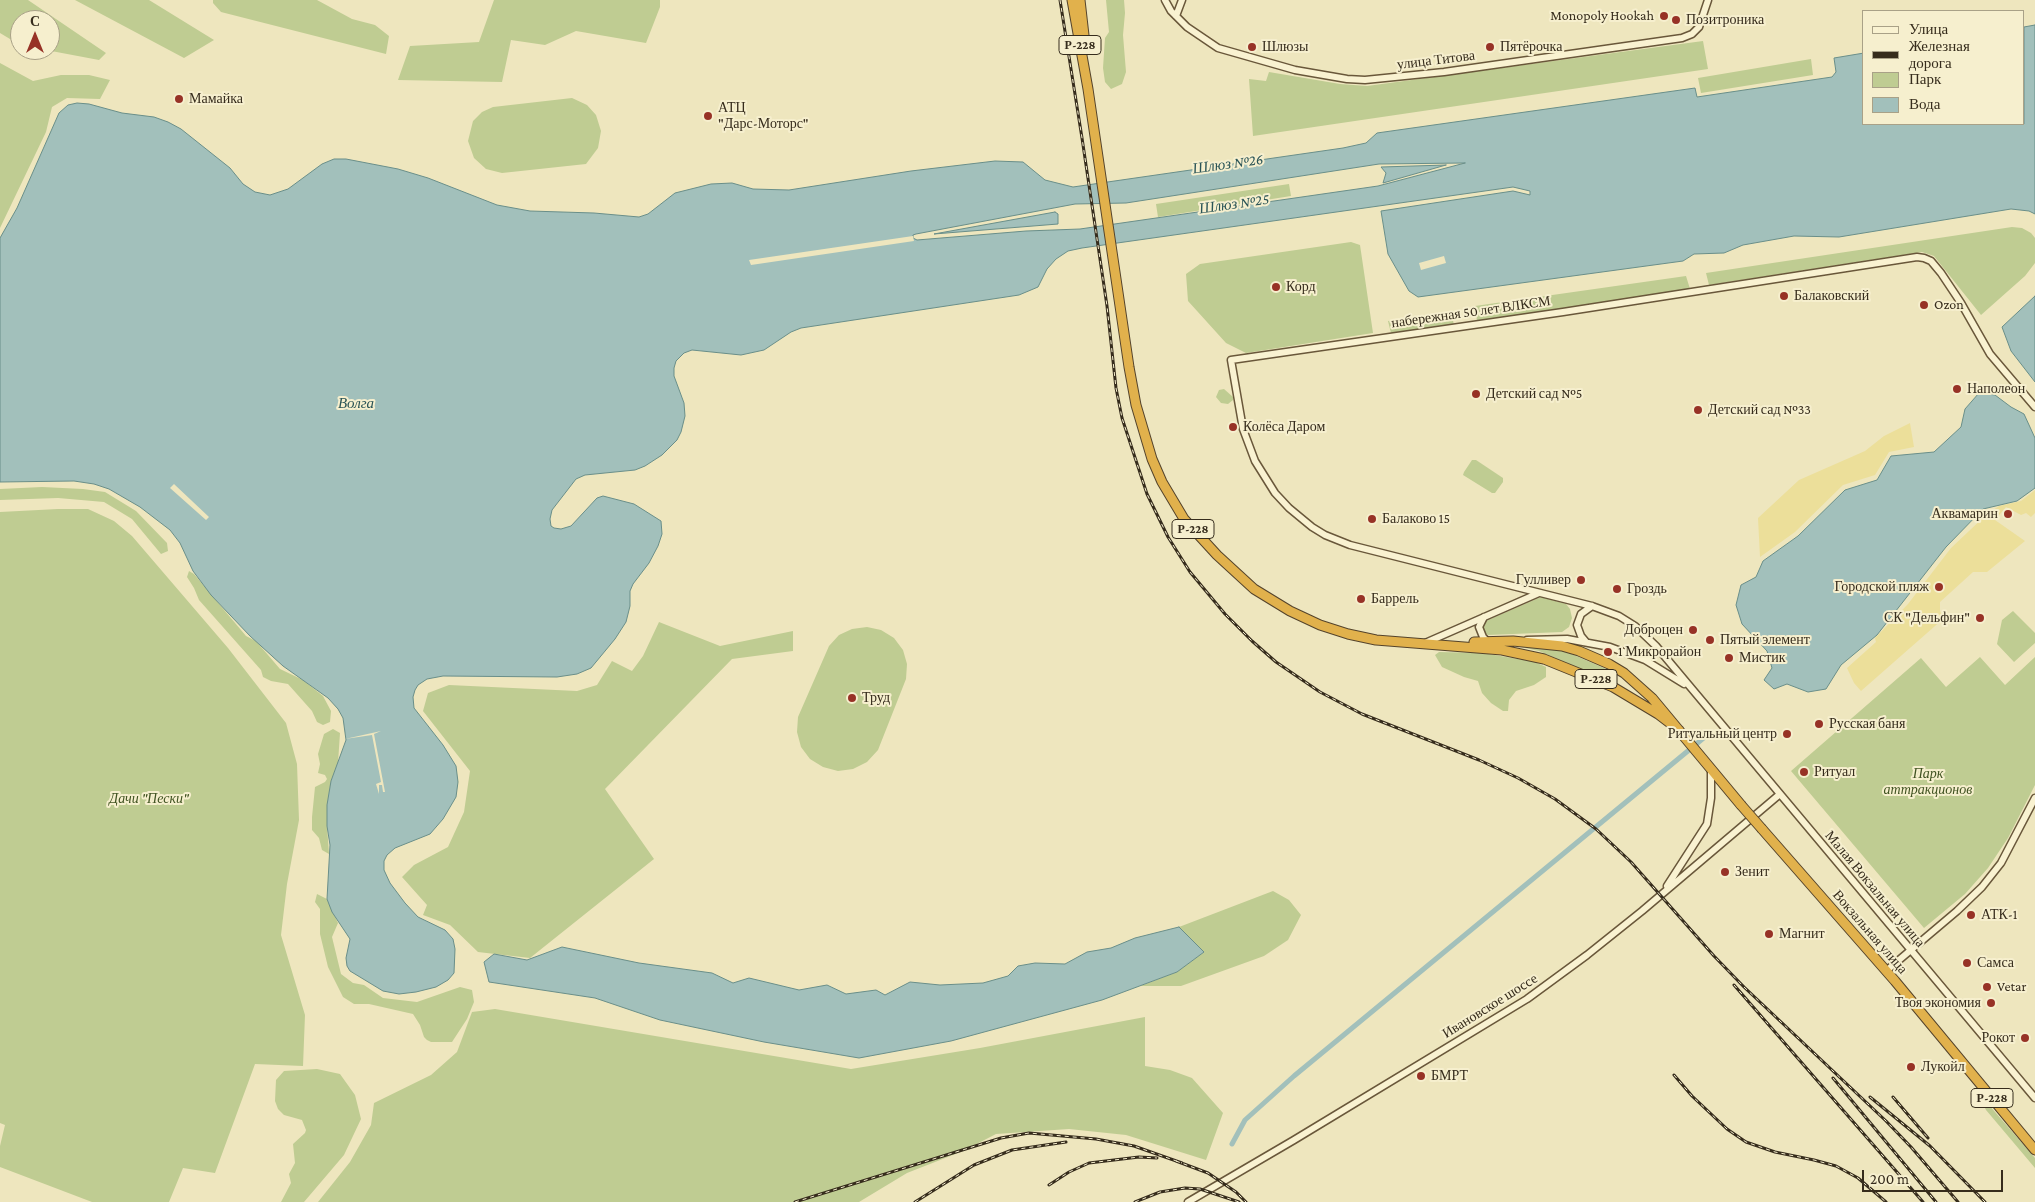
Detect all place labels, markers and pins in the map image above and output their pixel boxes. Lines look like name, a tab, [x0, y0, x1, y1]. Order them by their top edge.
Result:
place label: Monopoly Hookah	[1550, 8, 1654, 24]
marker: Monopoly Hookah	[1658, 10, 1670, 22]
place label: Позитроника	[1686, 12, 1764, 28]
marker: Позитроника	[1670, 14, 1682, 26]
place label: Шлюзы	[1262, 39, 1309, 55]
place label: Пятёрочка	[1500, 39, 1562, 55]
marker: Шлюзы	[1246, 41, 1258, 53]
marker: Пятёрочка	[1484, 41, 1496, 53]
place label: Мамайка	[189, 91, 243, 107]
marker: Мамайка	[173, 93, 185, 105]
place label: АТЦ "Дарс-Моторс"	[718, 100, 809, 132]
marker: АТЦ "Дарс-Моторс"	[702, 110, 714, 122]
place label: Корд	[1286, 279, 1316, 295]
marker: Корд	[1270, 281, 1282, 293]
place label: Балаковский	[1794, 288, 1869, 304]
marker: Балаковский	[1778, 290, 1790, 302]
place label: Ozon	[1934, 297, 1964, 313]
marker: Ozon	[1918, 299, 1930, 311]
place label: Наполеон	[1967, 381, 2025, 397]
marker: Наполеон	[1951, 383, 1963, 395]
place label: Детский сад №5	[1486, 386, 1582, 402]
marker: Детский сад №5	[1470, 388, 1482, 400]
place label: Детский сад №33	[1708, 402, 1811, 418]
marker: Детский сад №33	[1692, 404, 1704, 416]
place label: Колёса Даром	[1243, 419, 1325, 435]
marker: Колёса Даром	[1227, 421, 1239, 433]
place label: Аквамарин	[1931, 506, 1998, 522]
marker: Аквамарин	[2002, 508, 2014, 520]
place label: Балаково 15	[1382, 511, 1450, 527]
marker: Балаково 15	[1366, 513, 1378, 525]
place label: Гулливер	[1516, 572, 1571, 588]
marker: Гулливер	[1575, 574, 1587, 586]
place label: Городской пляж	[1834, 579, 1929, 595]
place label: Гроздь	[1627, 581, 1667, 597]
marker: Городской пляж	[1933, 581, 1945, 593]
marker: Гроздь	[1611, 583, 1623, 595]
place label: Баррель	[1371, 591, 1419, 607]
marker: Баррель	[1355, 593, 1367, 605]
place label: СК "Дельфин"	[1884, 610, 1970, 626]
marker: СК "Дельфин"	[1974, 612, 1986, 624]
place label: Доброцен	[1624, 622, 1683, 638]
marker: Доброцен	[1687, 624, 1699, 636]
place label: Пятый элемент	[1720, 632, 1810, 648]
marker: Пятый элемент	[1704, 634, 1716, 646]
place label: 1 Микрорайон	[1618, 644, 1701, 660]
marker: 1 Микрорайон	[1602, 646, 1614, 658]
place label: Мистик	[1739, 650, 1786, 666]
marker: Мистик	[1723, 652, 1735, 664]
place label: Труд	[862, 690, 890, 706]
marker: Труд	[846, 692, 858, 704]
place label: Русская баня	[1829, 716, 1905, 732]
marker: Русская баня	[1813, 718, 1825, 730]
place label: Ритуальный центр	[1668, 726, 1777, 742]
marker: Ритуальный центр	[1781, 728, 1793, 740]
place label: Ритуал	[1814, 764, 1855, 780]
marker: Ритуал	[1798, 766, 1810, 778]
place label: Зенит	[1735, 864, 1769, 880]
marker: Зенит	[1719, 866, 1731, 878]
place label: АТК-1	[1981, 907, 2017, 923]
marker: АТК-1	[1965, 909, 1977, 921]
place label: Магнит	[1779, 926, 1825, 942]
marker: Магнит	[1763, 928, 1775, 940]
place label: Самса	[1977, 955, 2014, 971]
marker: Самса	[1961, 957, 1973, 969]
place label: Vetar	[1997, 979, 2027, 995]
marker: Vetar	[1981, 981, 1993, 993]
place label: Твоя экономия	[1895, 995, 1981, 1011]
marker: Твоя экономия	[1985, 997, 1997, 1009]
place label: Рокот	[1982, 1030, 2015, 1046]
marker: Рокот	[2019, 1032, 2031, 1044]
place label: Лукойл	[1921, 1059, 1965, 1075]
marker: Лукойл	[1905, 1061, 1917, 1073]
place label: БМРТ	[1431, 1068, 1468, 1084]
marker: БМРТ	[1415, 1070, 1427, 1082]

